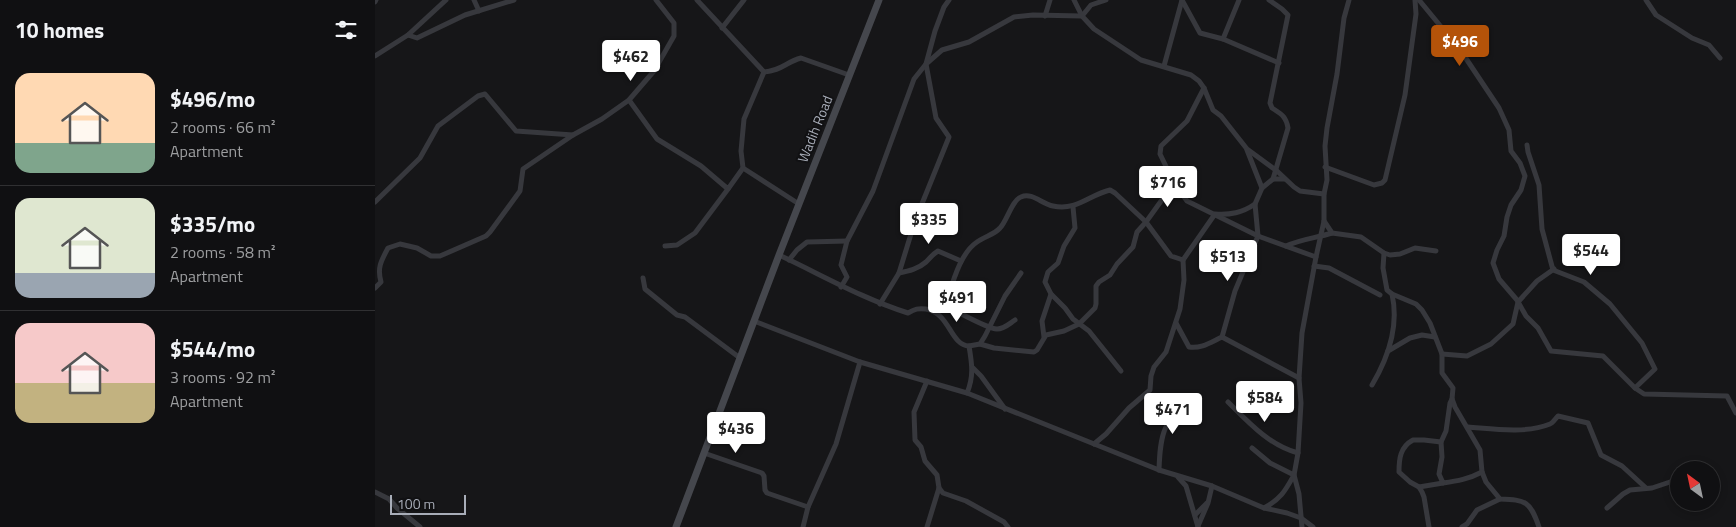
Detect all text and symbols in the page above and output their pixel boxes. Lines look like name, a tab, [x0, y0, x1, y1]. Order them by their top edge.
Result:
text: 10 homes	[15, 14, 104, 46]
icon: filters	[332, 16, 360, 44]
pin: $496	[1430, 24, 1490, 67]
text: $496	[1442, 29, 1478, 53]
pin: $462	[601, 39, 661, 82]
text: $462	[613, 44, 649, 68]
text: $496/mo	[170, 83, 255, 115]
street label: Wadih Road	[792, 92, 837, 165]
icon: home	[55, 93, 115, 153]
text: 2 rooms · 66 m²	[170, 115, 275, 139]
text: Apartment	[170, 139, 243, 163]
pin: $716	[1138, 166, 1198, 208]
text: $716	[1150, 170, 1186, 194]
pin: $335	[899, 202, 959, 245]
text: $335	[911, 207, 947, 231]
text: $335/mo	[170, 208, 255, 240]
icon: home	[55, 218, 115, 278]
pin: $544	[1561, 234, 1621, 276]
text: $544	[1573, 238, 1609, 262]
text: 2 rooms · 58 m²	[170, 240, 275, 264]
pin: $513	[1198, 240, 1258, 282]
text: $513	[1210, 244, 1246, 268]
text: Apartment	[170, 264, 243, 288]
pin: $491	[927, 280, 987, 323]
text: $491	[939, 285, 975, 309]
text: $544/mo	[170, 333, 255, 365]
icon: home	[55, 343, 115, 403]
text: 3 rooms · 92 m²	[170, 365, 275, 389]
pin: $584	[1235, 380, 1295, 423]
text: $584	[1247, 385, 1283, 409]
text: Apartment	[170, 389, 243, 413]
pin: $471	[1143, 392, 1203, 435]
text: $471	[1155, 397, 1191, 421]
pin: $436	[706, 412, 766, 454]
text: $436	[718, 416, 754, 440]
north arrow	[1670, 461, 1720, 511]
map controls	[1670, 461, 1720, 511]
scale bar	[390, 492, 466, 515]
text: 100 m	[397, 493, 435, 514]

